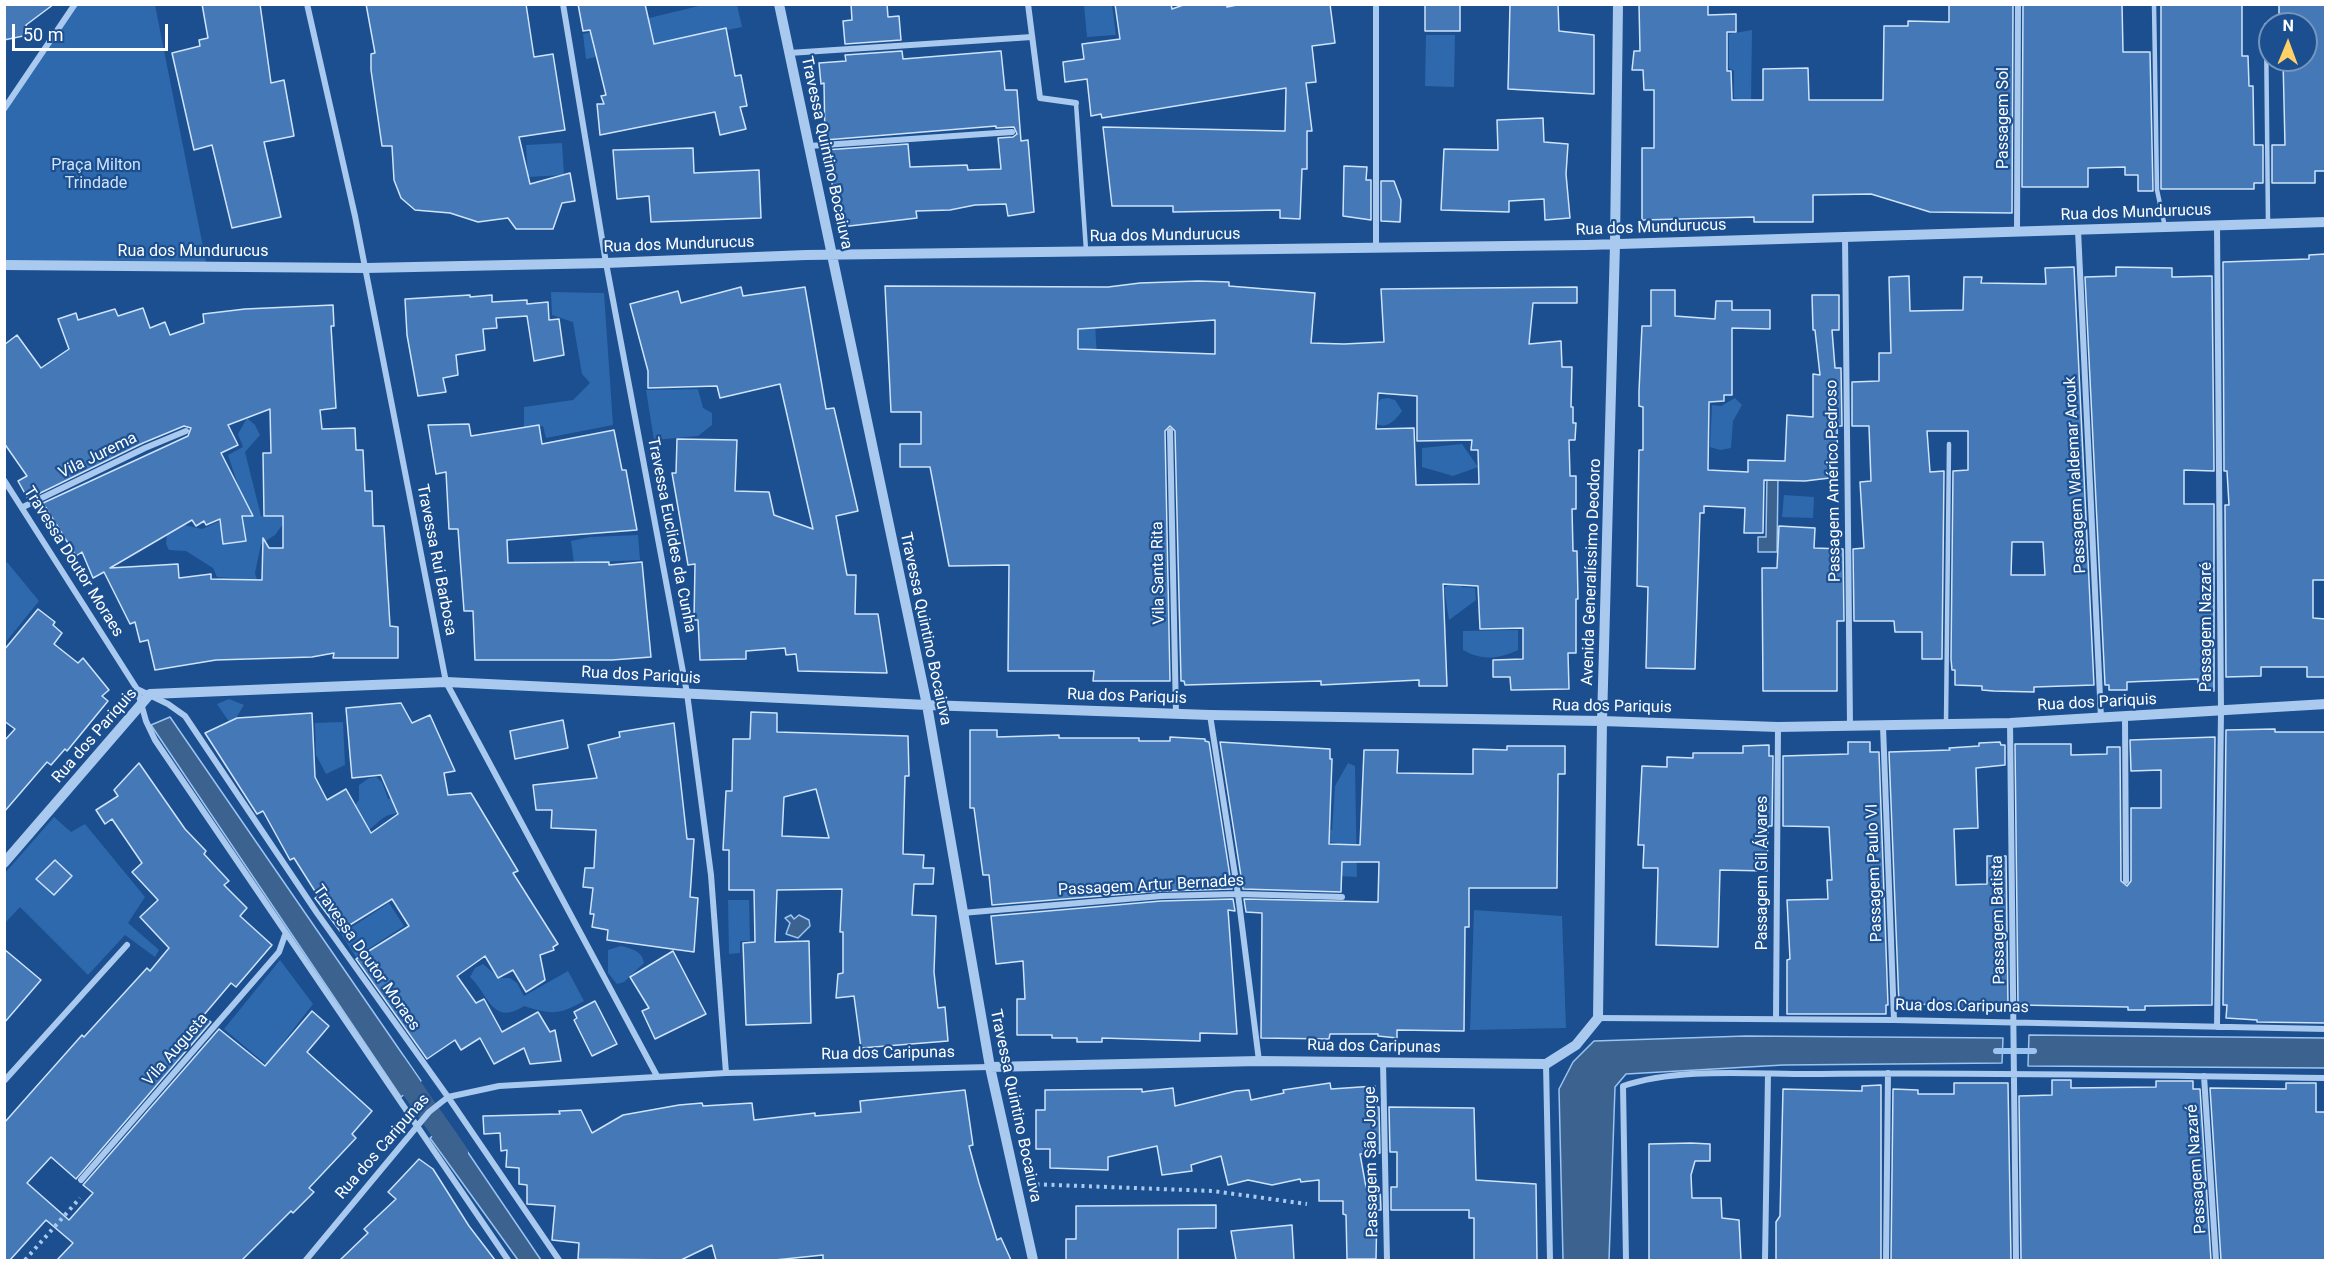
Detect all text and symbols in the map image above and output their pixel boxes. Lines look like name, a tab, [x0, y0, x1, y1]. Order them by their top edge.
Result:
scale bar	[15, 12, 171, 50]
north arrow	[2258, 12, 2318, 72]
text: N	[2282, 16, 2294, 35]
text: 50 m	[23, 24, 63, 45]
street label: Travessa Quintino Bocaiuva	[796, 55, 856, 251]
street label: Passagem Sol	[1994, 67, 2014, 169]
park label: Praça Milton Trindade	[51, 156, 141, 194]
street label: Rua dos Mundurucus	[2060, 201, 2212, 225]
street label: Rua dos Mundurucus	[1575, 216, 1727, 240]
street label: Rua dos Mundurucus	[1089, 225, 1241, 247]
street label: Rua dos Mundurucus	[603, 233, 755, 257]
street label: Rua dos Mundurucus	[118, 242, 268, 262]
street label: Passagem Waldemar Arouk	[2061, 376, 2091, 574]
street label: Passagem Américo Pedroso	[1823, 380, 1845, 582]
street label: Vila Jurema	[56, 429, 140, 483]
street label: Travessa Euclides da Cunha	[643, 436, 699, 634]
street label: Avenida Generalíssimo Deodoro	[1578, 458, 1606, 686]
street label: Travessa Doutor Moraes	[19, 483, 127, 641]
street label: Travessa Rui Barbosa	[412, 483, 460, 637]
street label: Vila Santa Rita	[1149, 521, 1169, 625]
street label: Travessa Quintino Bocaiuva	[895, 531, 955, 727]
street label: Passagem Nazaré	[2197, 562, 2217, 692]
street label: Rua dos Pariquis	[581, 663, 701, 689]
street label: Rua dos Pariquis	[48, 684, 142, 788]
street label: Rua dos Pariquis	[1067, 685, 1187, 709]
street label: Rua dos Pariquis	[2037, 690, 2157, 716]
street label: Rua dos Pariquis	[1552, 696, 1672, 718]
street label: Passagem Gil Álvares	[1753, 796, 1773, 950]
street label: Passagem Paulo VI	[1863, 803, 1887, 943]
street label: Passagem Batista	[1988, 855, 2010, 985]
street label: Passagem Artur Bernades	[1057, 872, 1245, 900]
street label: Travessa Doutor Moraes	[308, 881, 424, 1035]
street label: Rua dos Caripunas	[1895, 996, 2029, 1018]
street label: Travessa Quintino Bocaiuva	[985, 1008, 1045, 1204]
street label: Vila Augusta	[139, 1010, 213, 1090]
street label: Rua dos Caripunas	[1307, 1036, 1441, 1058]
street label: Rua dos Caripunas	[821, 1043, 955, 1065]
street label: Passagem São Jorge	[1361, 1086, 1383, 1238]
street label: Rua dos Caripunas	[332, 1090, 434, 1204]
street label: Passagem Nazaré	[2183, 1104, 2211, 1234]

